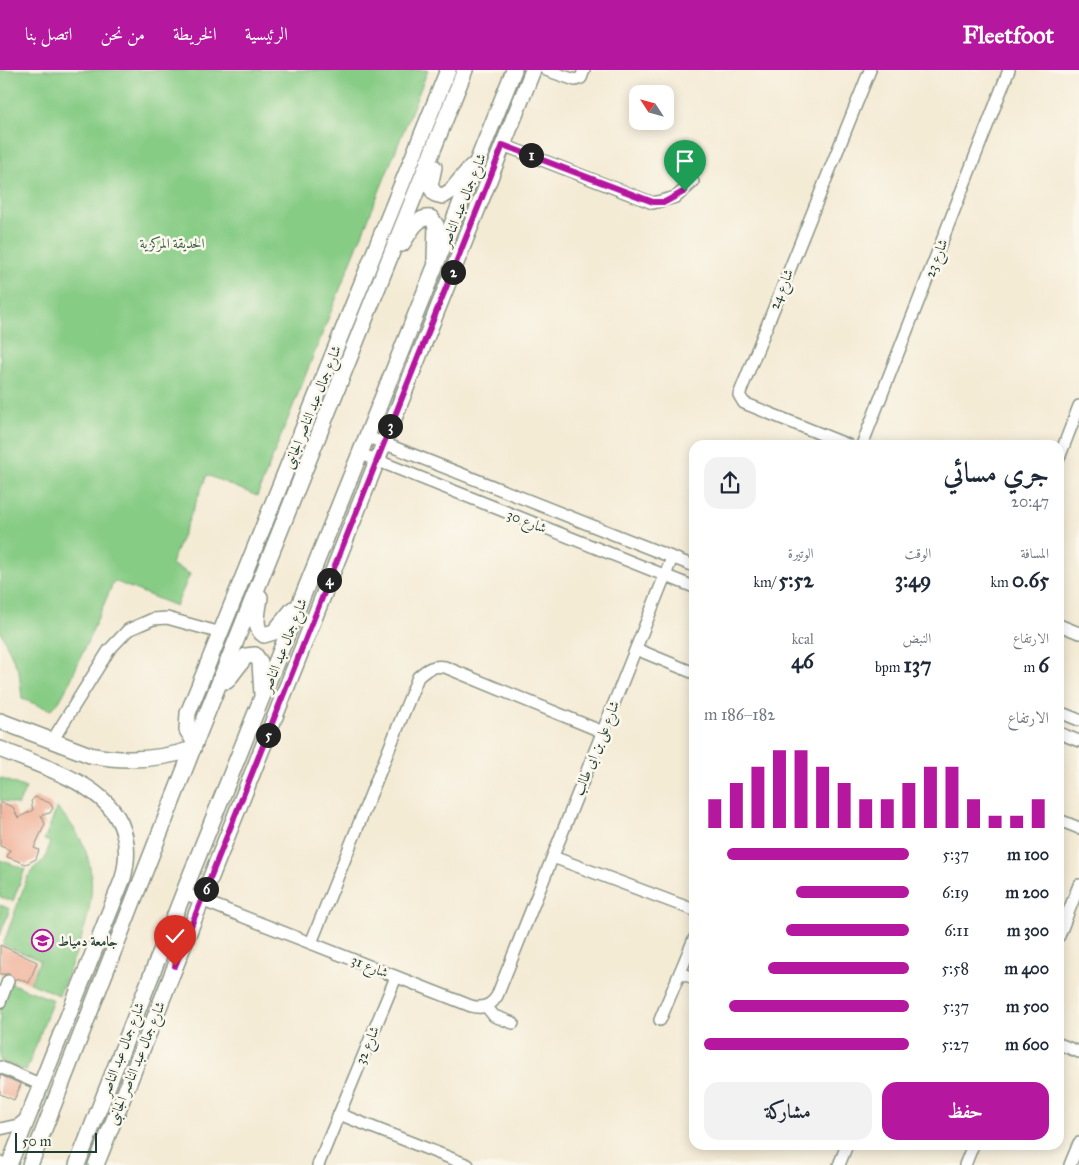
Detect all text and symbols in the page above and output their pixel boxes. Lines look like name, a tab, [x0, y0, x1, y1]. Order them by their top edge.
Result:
text: Fleetfoot	[962, 20, 1054, 50]
text: اتصل بنا	[25, 23, 72, 45]
text: من نحن	[100, 23, 145, 45]
text: الخريطة	[173, 23, 217, 45]
text: الرئيسية	[245, 23, 288, 45]
north arrow	[629, 85, 674, 130]
map controls	[629, 85, 674, 130]
pin	[664, 140, 706, 191]
pin: 1	[518, 142, 544, 168]
text: 1	[529, 147, 534, 164]
icon: arrive	[671, 147, 699, 175]
street label: شارع جمال عبد الناصر	[436, 151, 493, 252]
park label: الحديقة المركزية	[140, 235, 204, 252]
street label: شارع 23	[921, 236, 954, 281]
pin: 2	[440, 260, 466, 284]
text: 2	[450, 264, 457, 281]
street label: شارع 24	[766, 266, 800, 313]
street label: شارع جمال عبد الناصر الجانبى	[280, 343, 348, 472]
pin: 3	[378, 414, 402, 438]
text: 3	[388, 418, 393, 435]
text: جري مسائي	[943, 455, 1049, 490]
button: share	[704, 457, 756, 509]
text: 20:47	[1011, 492, 1049, 511]
street label: شارع 30	[503, 506, 549, 540]
text: الوتيرة	[788, 545, 814, 562]
text: الوقت	[905, 545, 931, 562]
text: المسافة	[1020, 545, 1049, 562]
text: 5:52	[779, 567, 814, 593]
text: 3:49	[895, 567, 931, 593]
text: 0.65	[1012, 567, 1049, 593]
pin: 4	[316, 568, 342, 592]
text: 4	[326, 572, 333, 589]
text: /km	[753, 574, 779, 591]
text: km	[991, 574, 1012, 591]
street label: شارع جمال عبد الناصر	[257, 596, 314, 697]
text: النبض	[902, 630, 931, 647]
text: الارتفاع	[1013, 630, 1049, 647]
text: kcal	[792, 631, 814, 648]
text: 46	[791, 648, 814, 674]
text: 137	[903, 652, 931, 678]
text: 6	[1038, 652, 1049, 678]
text: bpm	[875, 659, 903, 676]
text: m	[1023, 659, 1038, 676]
street label: شارع على بن ابى طالب	[570, 698, 626, 799]
text: 182–186 m	[704, 705, 775, 724]
text: الارتفاع	[1007, 708, 1049, 727]
pin: 5	[256, 722, 280, 748]
text: 5	[265, 727, 272, 744]
text: 5:37	[943, 845, 969, 864]
text: 100 m	[1007, 845, 1049, 864]
pin: 6	[194, 876, 218, 902]
text: 6	[203, 881, 210, 898]
text: 6:19	[942, 883, 969, 902]
text: 200 m	[1006, 883, 1049, 902]
pin	[154, 915, 196, 966]
text: 6:11	[944, 921, 969, 940]
text: 300 m	[1007, 921, 1049, 940]
icon: check	[161, 922, 189, 950]
school or university icon: جامعة دمياط	[30, 929, 54, 953]
place label: جامعة دمياط	[58, 933, 119, 950]
street label: شارع 31	[348, 951, 391, 984]
text: 5:58	[942, 959, 969, 978]
text: 400 m	[1005, 959, 1049, 978]
text: 5:37	[943, 997, 969, 1016]
text: 500 m	[1006, 997, 1049, 1016]
street label: شارع جمال عبد الناصر الجانبى	[104, 999, 172, 1128]
street label: شارع جمال عبد الناصر	[96, 1000, 151, 1101]
street label: شارع 32	[352, 1024, 386, 1068]
text: 5:27	[942, 1035, 969, 1054]
text: 600 m	[1005, 1035, 1049, 1054]
button: مشاركة	[704, 1082, 872, 1140]
button: حفظ	[882, 1082, 1049, 1140]
scale bar	[15, 1130, 98, 1153]
text: 50 m	[22, 1133, 51, 1150]

